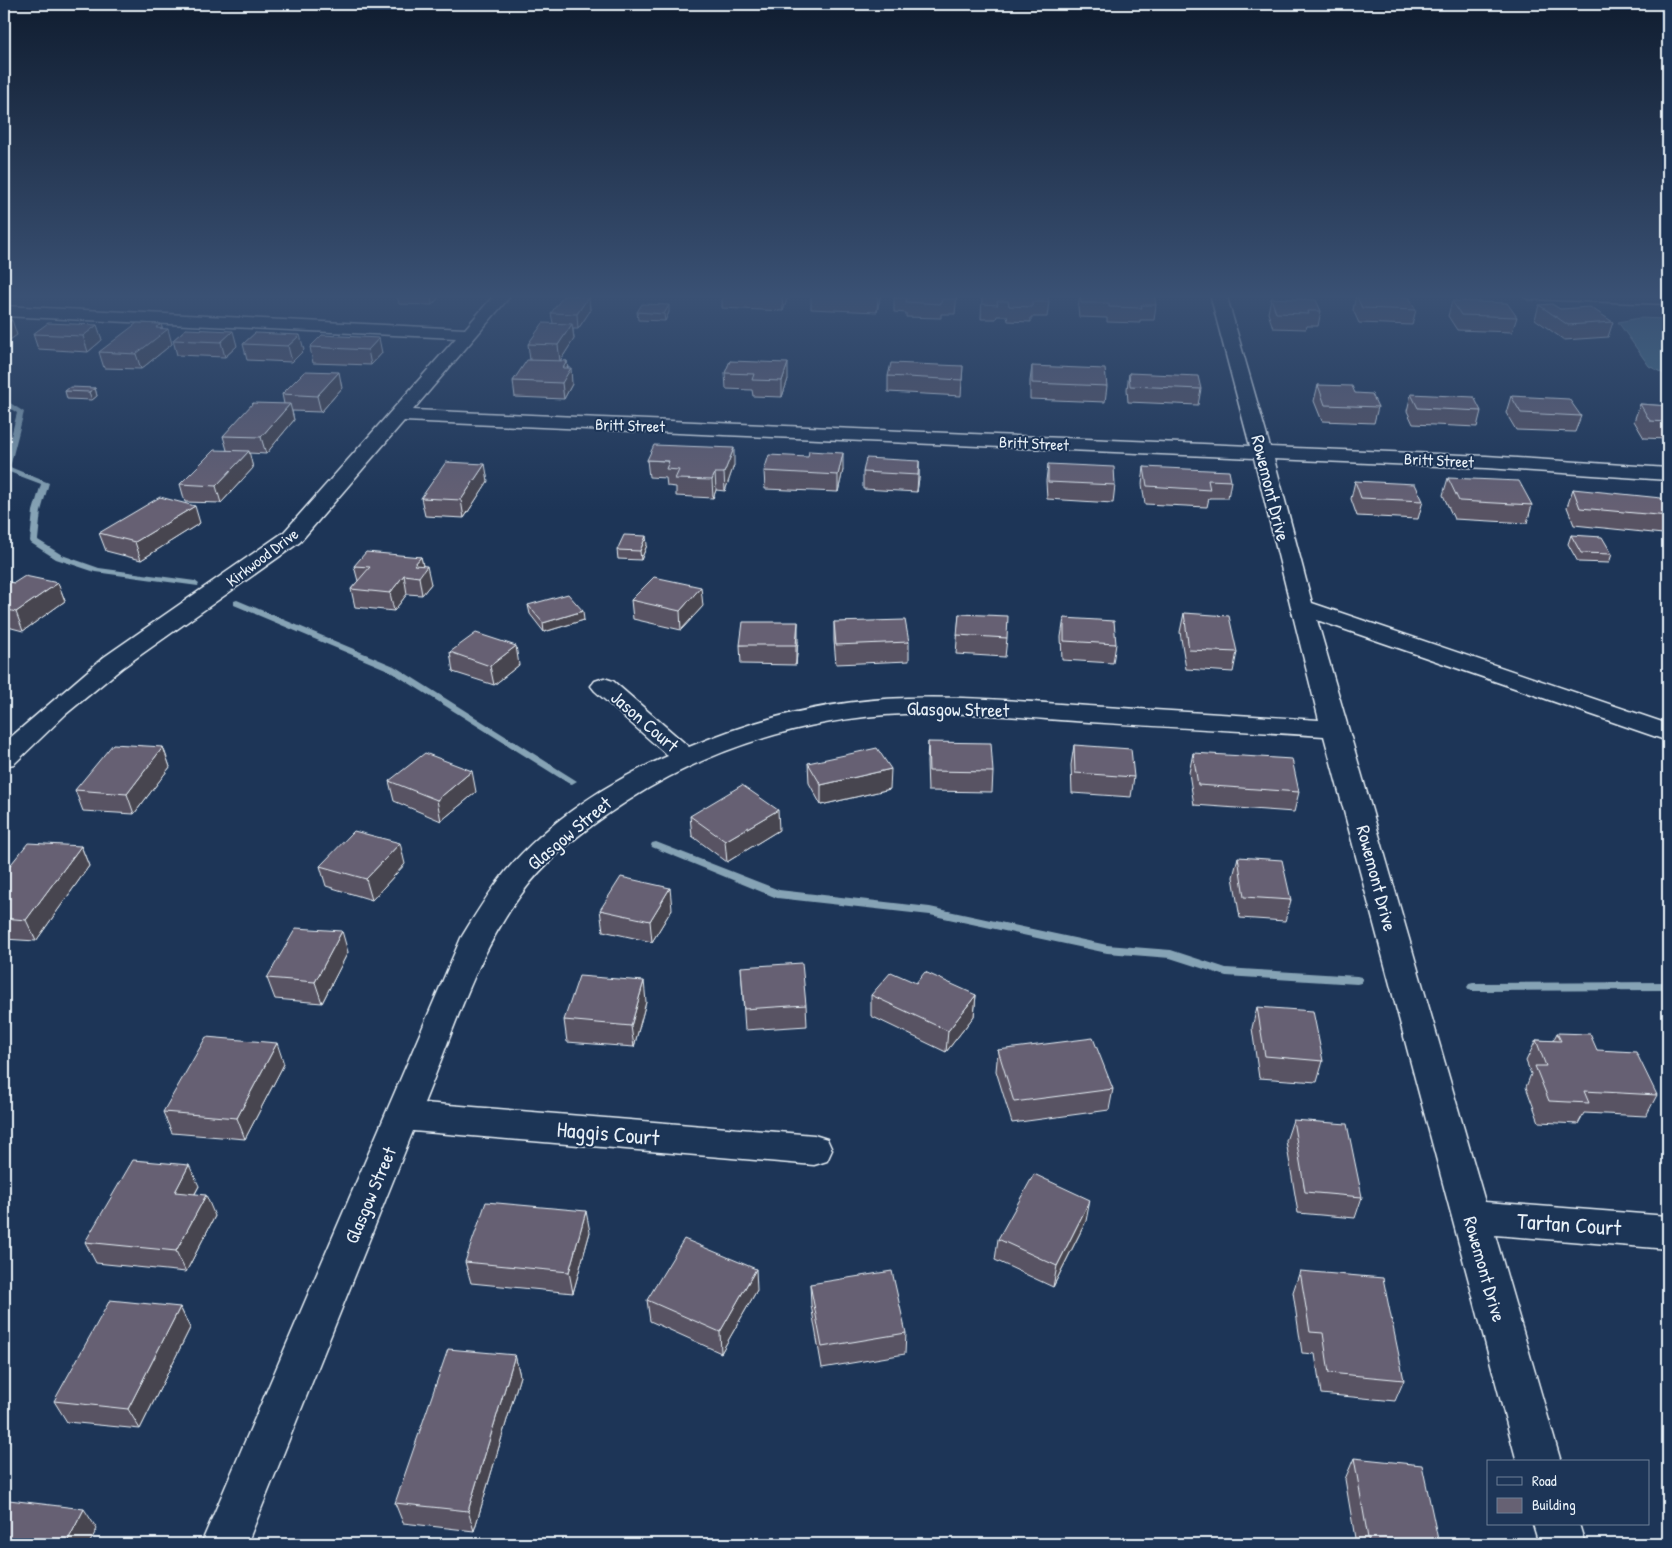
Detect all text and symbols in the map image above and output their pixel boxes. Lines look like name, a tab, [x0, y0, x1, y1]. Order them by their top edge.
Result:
street label: Britt Street	[595, 413, 666, 437]
street label: Britt Street	[999, 430, 1070, 456]
street label: Rowemont Drive	[1245, 432, 1297, 544]
street label: Britt Street	[1404, 447, 1475, 473]
street label: Kirkwood Drive	[221, 522, 303, 591]
street label: Jason Court	[606, 684, 685, 758]
street label: Glasgow Street	[907, 695, 1010, 723]
street label: Glasgow Street	[521, 790, 617, 876]
street label: Rowemont Drive	[1350, 822, 1404, 934]
street label: Haggis Court	[556, 1114, 661, 1152]
street label: Glasgow Street	[338, 1142, 402, 1247]
street label: Tartan Court	[1516, 1205, 1623, 1243]
street label: Rowemont Drive	[1458, 1213, 1513, 1325]
legend	[1487, 1460, 1650, 1526]
text: Road	[1532, 1470, 1557, 1491]
text: Building	[1532, 1494, 1576, 1515]

